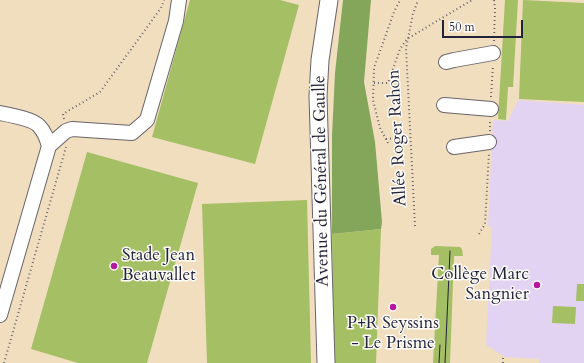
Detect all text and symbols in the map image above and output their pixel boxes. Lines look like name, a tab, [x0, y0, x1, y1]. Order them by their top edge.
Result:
scale bar	[444, 12, 525, 38]
text: 50 m	[449, 19, 475, 35]
street label: Allée Roger Rahon	[384, 69, 412, 207]
street label: Avenue du Général de Gaulle	[310, 75, 334, 287]
place label: Stade Jean Beauvallet	[122, 246, 196, 286]
marker: Stade Jean Beauvallet	[109, 261, 119, 271]
place label: Collège Marc Sangnier	[431, 265, 529, 305]
marker: Collège Marc Sangnier	[532, 280, 542, 290]
marker: P+R Seyssins - Le Prisme	[388, 302, 398, 312]
place label: P+R Seyssins - Le Prisme	[347, 314, 439, 354]

